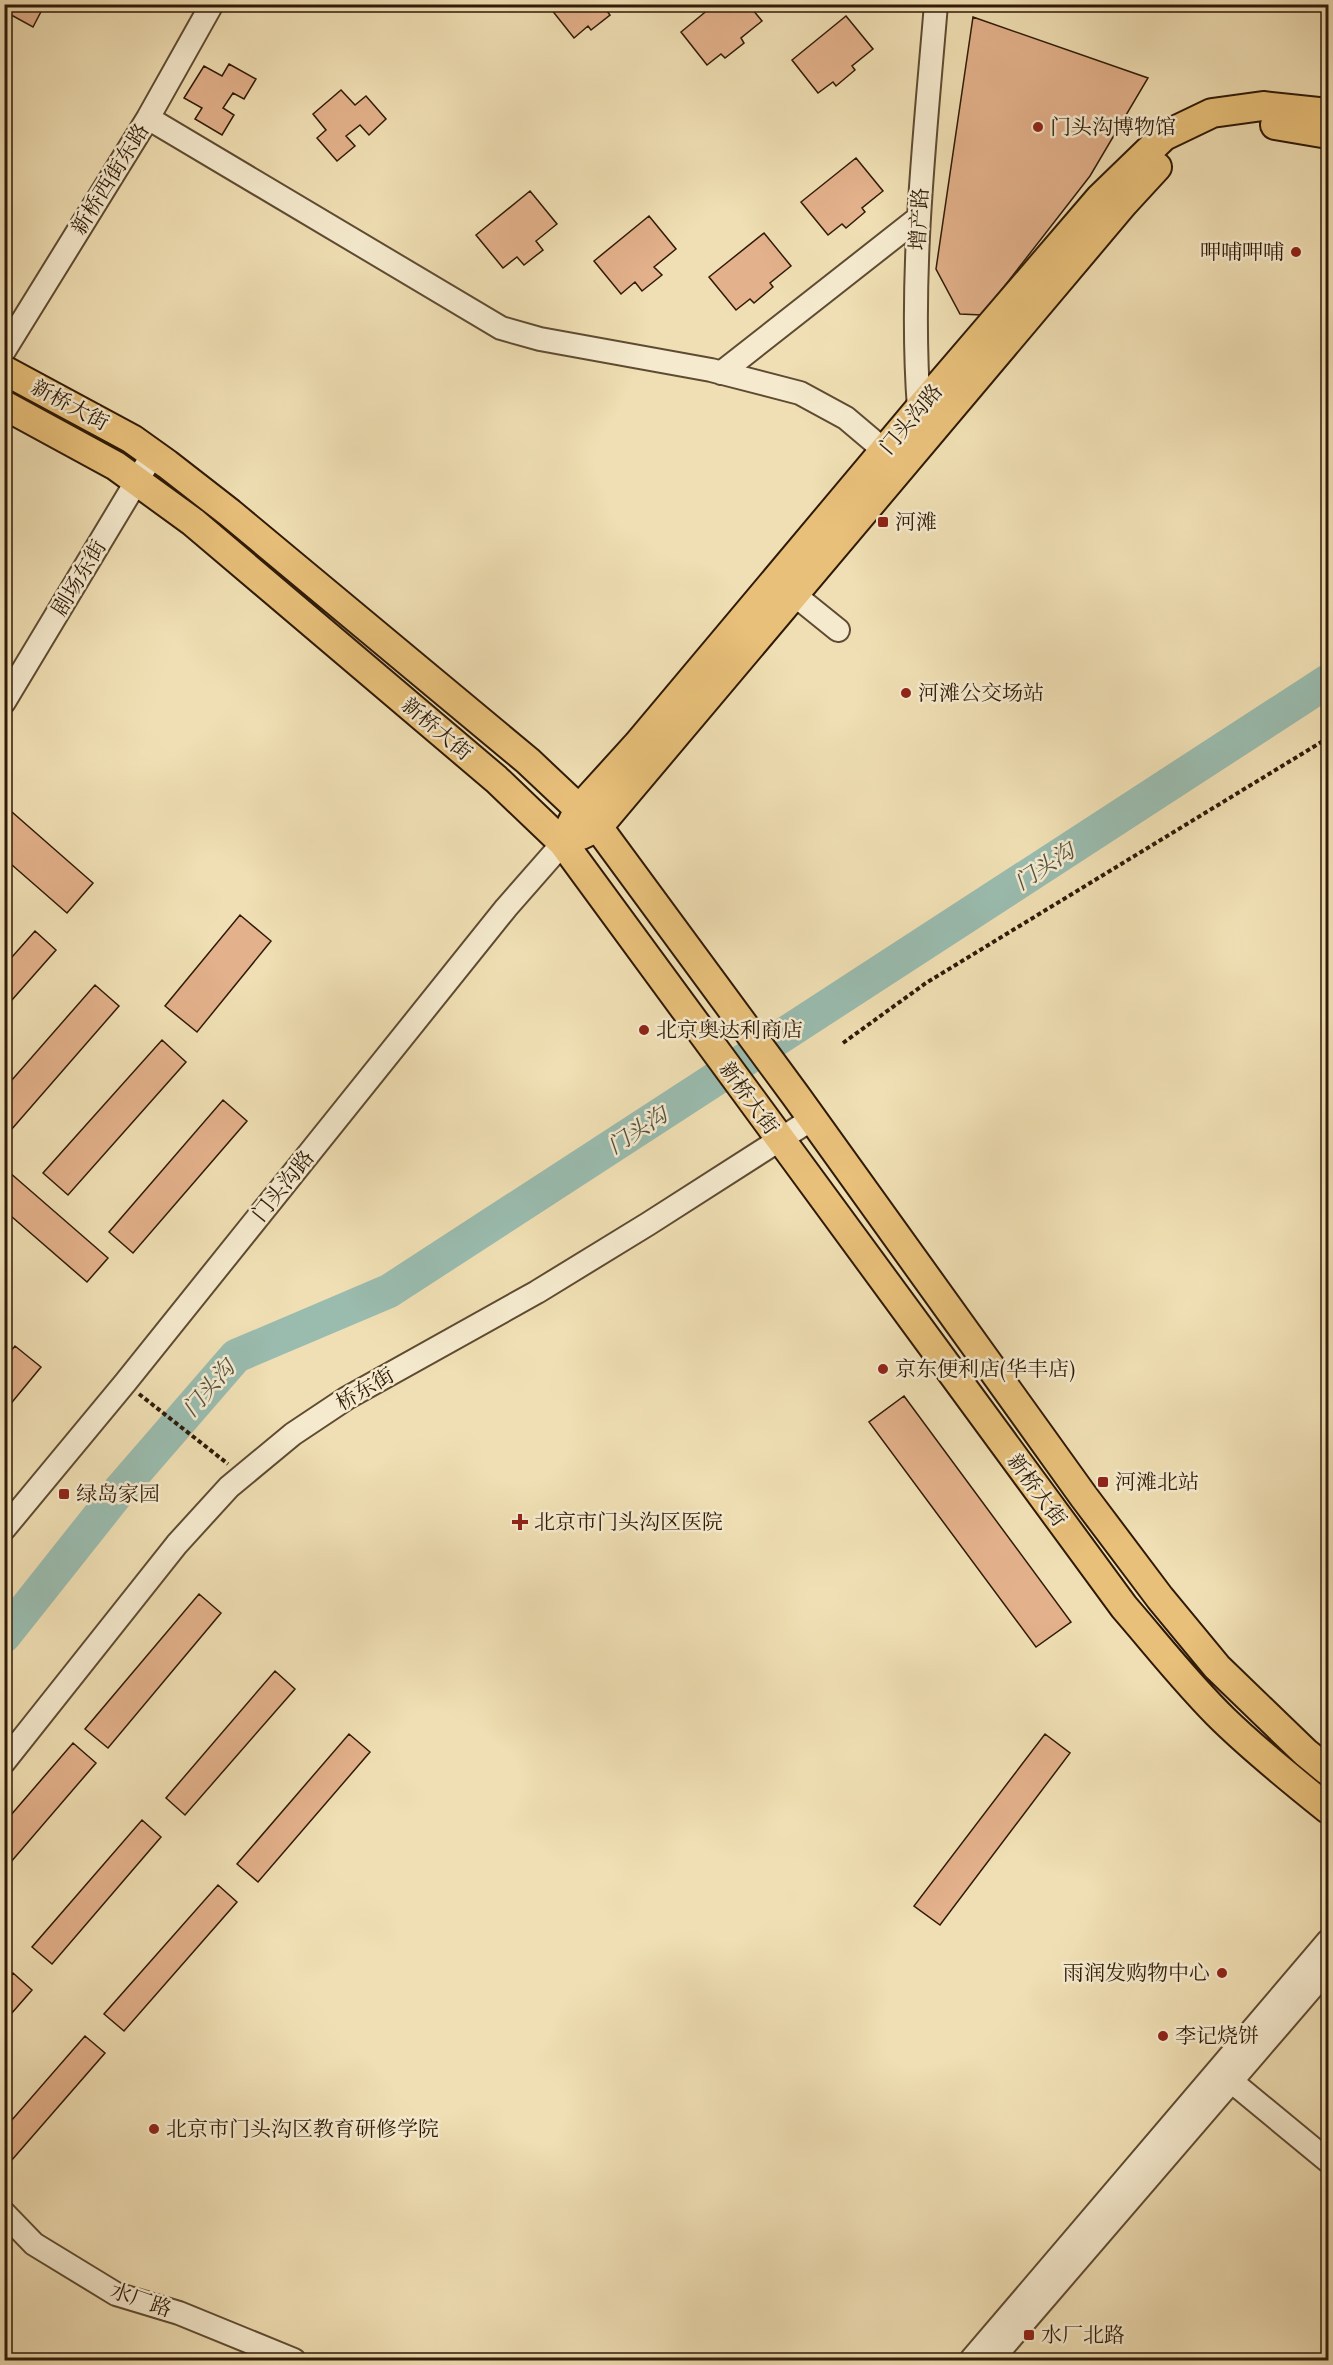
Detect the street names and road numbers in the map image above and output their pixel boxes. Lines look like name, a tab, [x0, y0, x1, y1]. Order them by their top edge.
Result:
street label: 新桥西街东路	[66, 119, 157, 241]
street label: 增产路	[904, 187, 937, 251]
street label: 新桥大街	[25, 374, 113, 439]
street label: 门头沟路	[874, 378, 950, 461]
street label: 剧场东街	[46, 535, 114, 622]
street label: 新桥大街	[395, 692, 478, 768]
street label: 新桥大街	[711, 1056, 784, 1141]
street label: 门头沟路	[246, 1145, 322, 1229]
street label: 桥东街	[331, 1362, 400, 1419]
street label: 新桥大街	[999, 1448, 1072, 1533]
street label: 水厂路	[106, 2277, 175, 2325]

